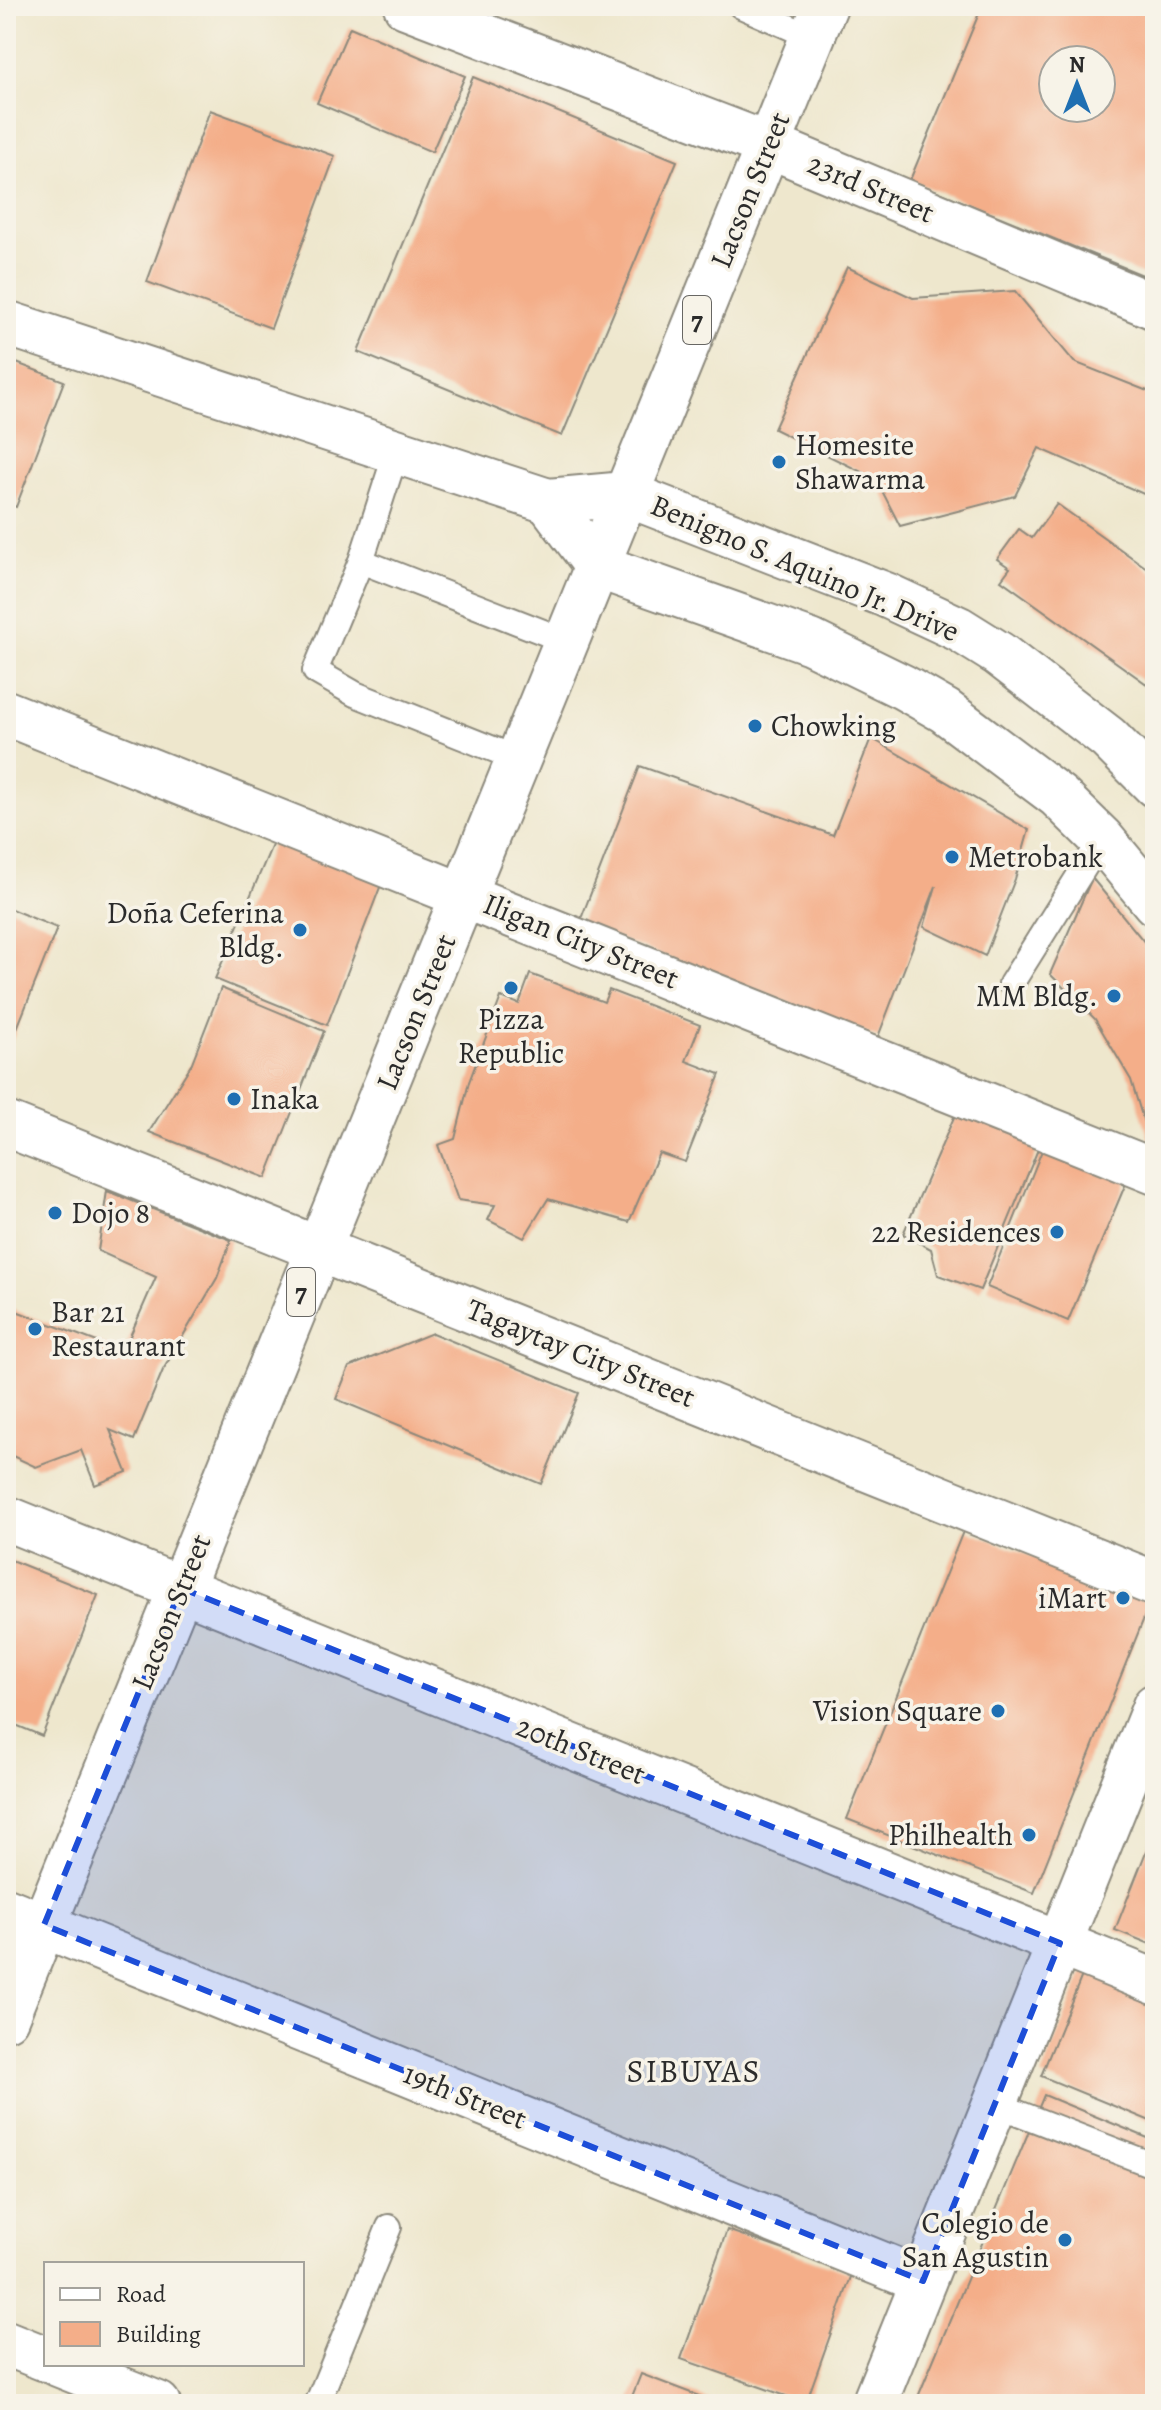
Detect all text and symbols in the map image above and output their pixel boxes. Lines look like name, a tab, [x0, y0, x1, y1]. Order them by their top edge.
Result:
north arrow	[1037, 44, 1117, 124]
text: N	[1069, 50, 1085, 80]
street label: Lacson Street	[701, 106, 799, 274]
street label: 23rd Street	[802, 143, 940, 233]
road number: 7	[683, 296, 711, 344]
place label: Homesite Shawarma	[795, 425, 925, 499]
marker: Homesite Shawarma	[770, 453, 788, 471]
street label: Benigno S. Aquino Jr. Drive	[645, 485, 965, 651]
place label: Chowking	[771, 706, 896, 746]
marker: Chowking	[746, 717, 764, 735]
place label: Metrobank	[968, 837, 1103, 877]
marker: Metrobank	[943, 848, 961, 866]
street label: Iligan City Street	[477, 884, 685, 998]
place label: Doña Ceferina Bldg.	[106, 893, 284, 967]
marker: Doña Ceferina Bldg.	[291, 921, 309, 939]
street label: Lacson Street	[367, 928, 465, 1096]
place label: MM Bldg.	[976, 976, 1098, 1016]
marker: Pizza Republic	[502, 979, 520, 997]
marker: MM Bldg.	[1105, 987, 1123, 1005]
place label: Pizza Republic	[458, 999, 564, 1073]
place label: Inaka	[250, 1079, 319, 1119]
marker: Inaka	[225, 1090, 243, 1108]
place label: Dojo 8	[71, 1193, 150, 1233]
marker: Dojo 8	[46, 1204, 64, 1222]
place label: 22 Residences	[871, 1212, 1041, 1252]
marker: 22 Residences	[1048, 1223, 1066, 1241]
road number: 7	[287, 1268, 315, 1316]
street label: Tagaytay City Street	[461, 1289, 701, 1417]
place label: Bar 21 Restaurant	[51, 1292, 186, 1366]
marker: Bar 21 Restaurant	[26, 1320, 44, 1338]
street label: Lacson Street	[122, 1528, 220, 1696]
place label: iMart	[1038, 1578, 1107, 1618]
marker: iMart	[1114, 1589, 1132, 1607]
place label: Vision Square	[812, 1691, 982, 1731]
marker: Vision Square	[989, 1702, 1007, 1720]
street label: 20th Street	[511, 1706, 652, 1794]
place label: Philhealth	[888, 1815, 1013, 1855]
marker: Philhealth	[1020, 1826, 1038, 1844]
district label: SIBUYAS	[627, 2049, 762, 2093]
street label: 19th Street	[397, 2053, 533, 2139]
place label: Colegio de San Agustin	[902, 2203, 1049, 2277]
marker: Colegio de San Agustin	[1056, 2231, 1074, 2249]
legend	[44, 2262, 304, 2366]
text: Road	[116, 2278, 166, 2310]
text: Building	[116, 2318, 201, 2350]

